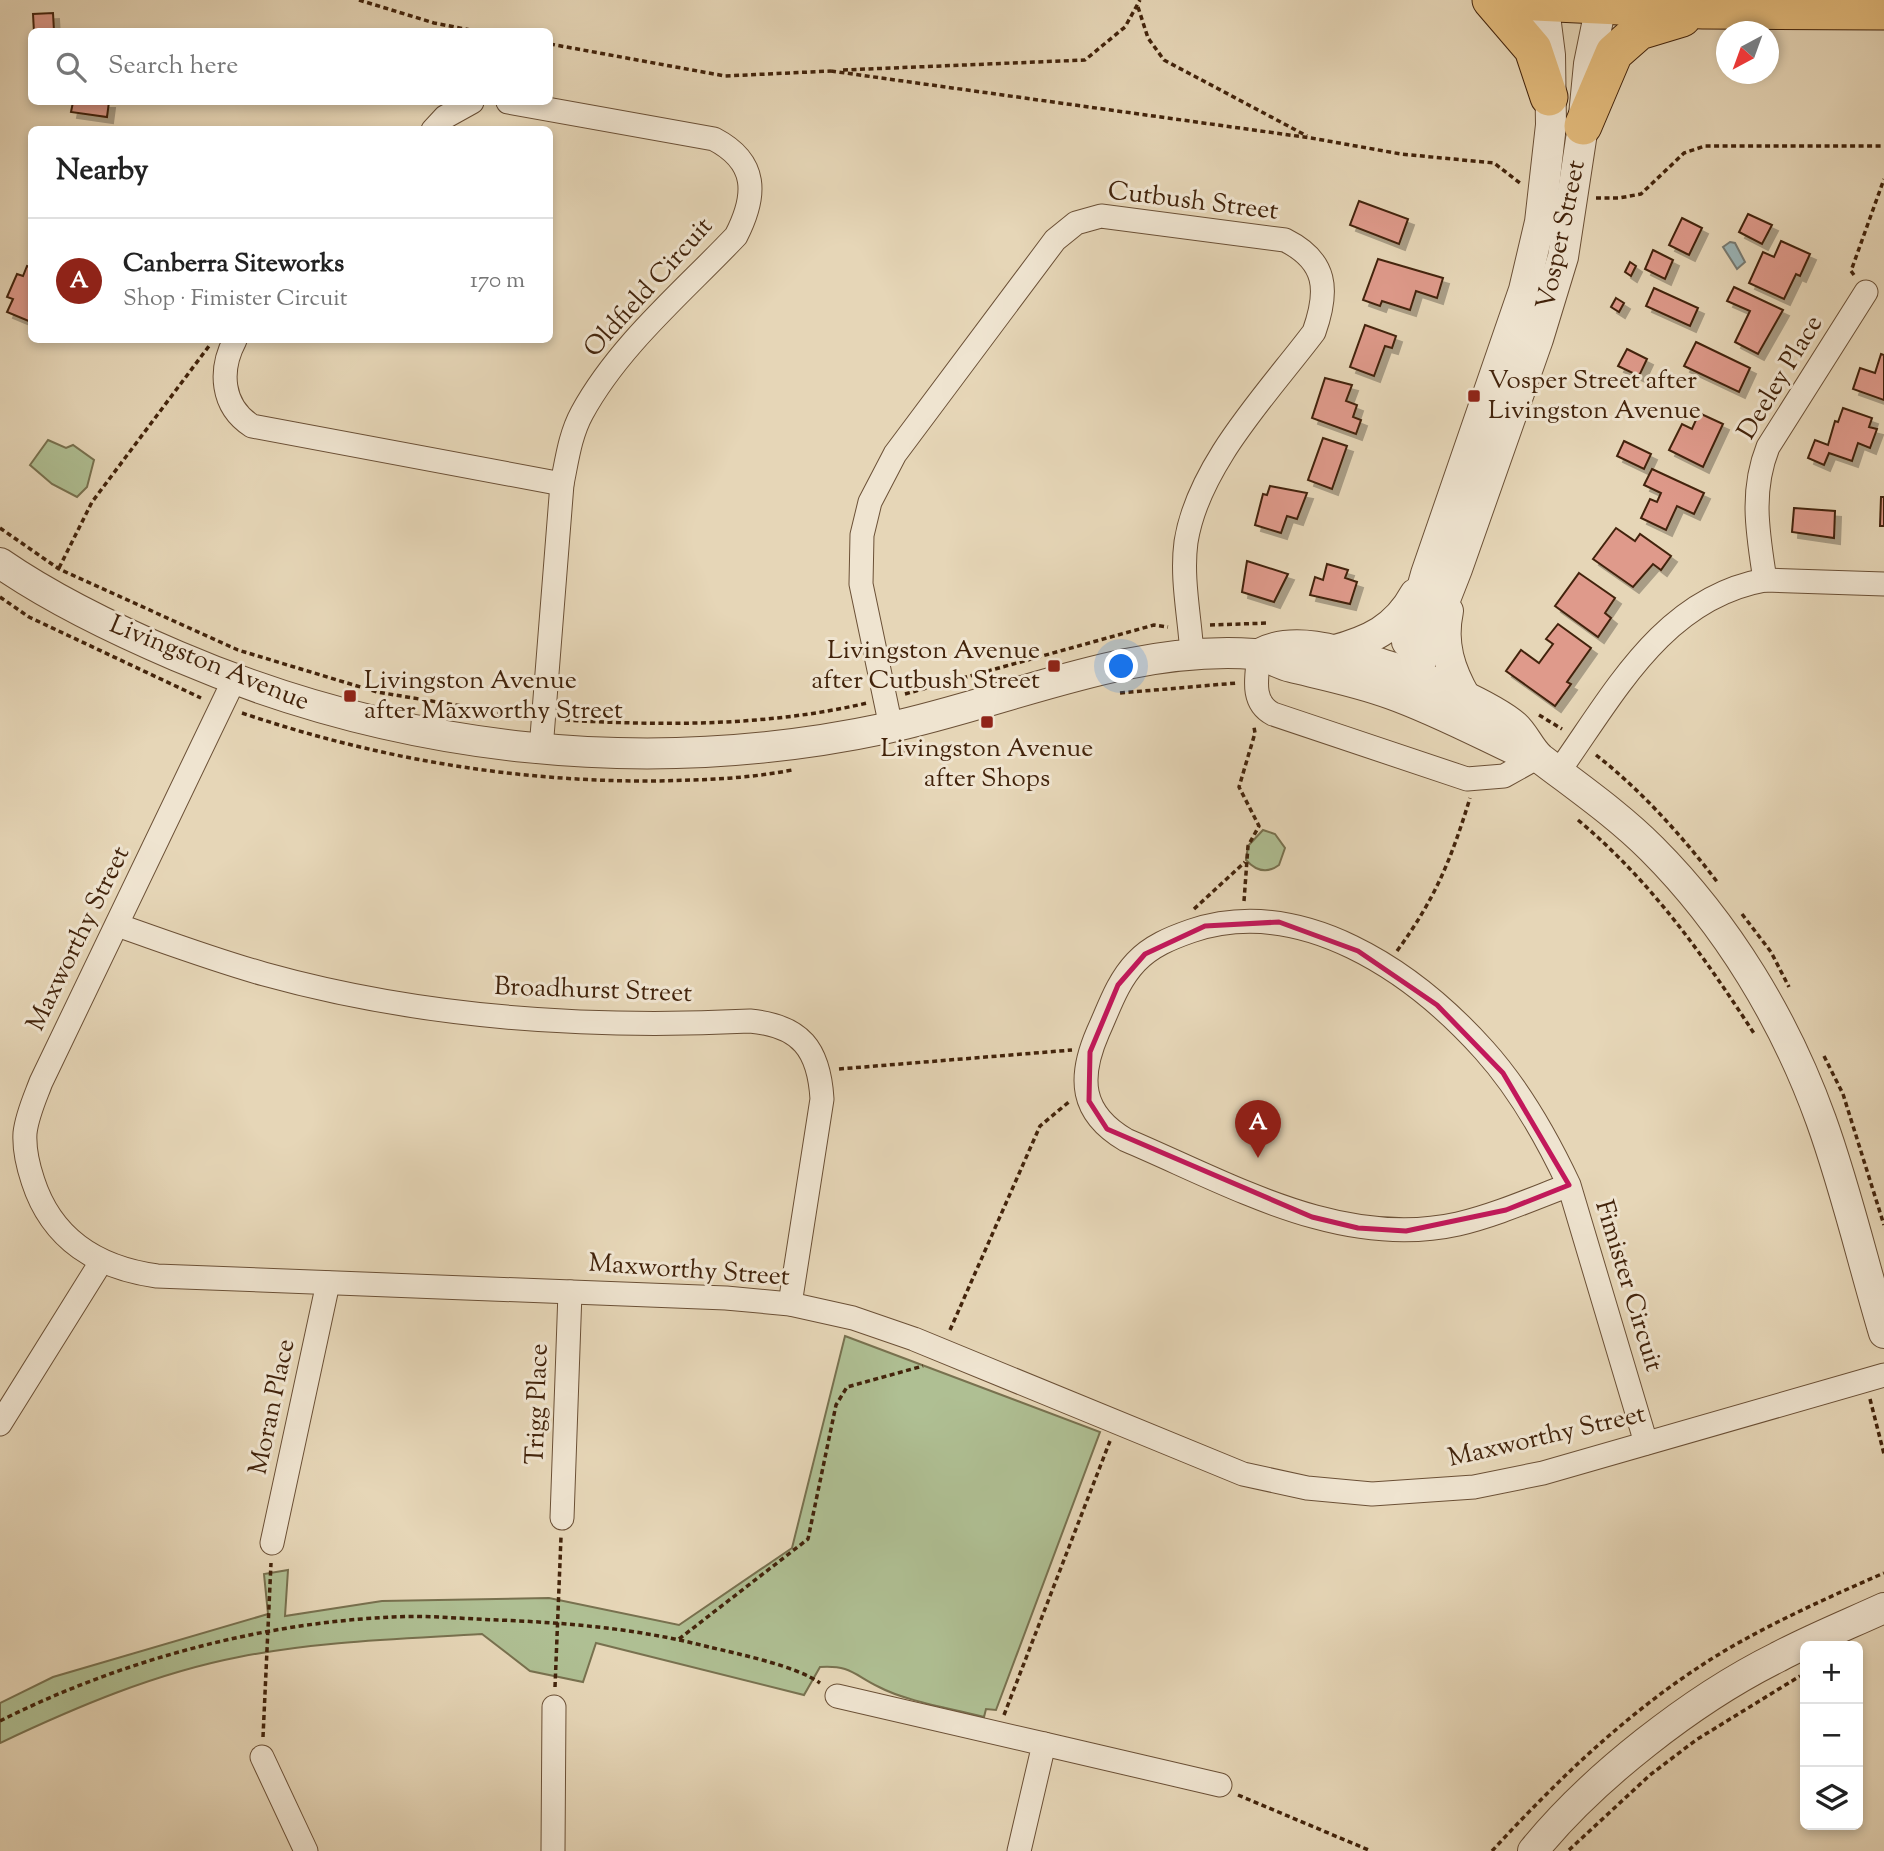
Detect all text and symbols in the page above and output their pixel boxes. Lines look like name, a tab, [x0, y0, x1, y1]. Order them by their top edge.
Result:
north arrow	[1716, 21, 1779, 84]
search box	[28, 28, 553, 105]
icon: search	[52, 48, 90, 86]
text: Search here	[108, 48, 238, 85]
text: Nearby	[56, 150, 148, 193]
street label: Vosper Street	[1528, 157, 1596, 313]
street label: Cutbush Street	[1106, 173, 1280, 231]
street label: Oldfield Circuit	[576, 210, 722, 366]
text: Canberra Siteworks	[123, 246, 344, 283]
text: A	[70, 265, 88, 298]
text: 170 m	[470, 265, 525, 298]
text: Shop · Fimister Circuit	[123, 283, 348, 316]
street label: Deeley Place	[1729, 309, 1833, 447]
place label: Vosper Street after Livingston Avenue	[1488, 363, 1701, 430]
marker: Vosper Street after Livingston Avenue	[1466, 388, 1482, 404]
street label: Livingston Avenue	[103, 607, 315, 721]
place label: Livingston Avenue after Cutbush Street	[811, 633, 1040, 700]
your location	[1104, 649, 1138, 683]
marker: Livingston Avenue after Cutbush Street	[1046, 658, 1062, 674]
place label: Livingston Avenue after Maxworthy Street	[364, 663, 623, 730]
marker: Livingston Avenue after Maxworthy Street	[342, 688, 358, 704]
marker: Livingston Avenue after Shops	[979, 714, 995, 730]
place label: Livingston Avenue after Shops	[881, 731, 1093, 798]
street label: Maxworthy Street	[18, 840, 140, 1038]
street label: Broadhurst Street	[493, 969, 693, 1013]
pin: A	[1235, 1100, 1281, 1158]
street label: Fimister Circuit	[1584, 1196, 1672, 1376]
street label: Maxworthy Street	[587, 1246, 791, 1296]
street label: Moran Place	[241, 1336, 305, 1478]
street label: Trigg Place	[517, 1343, 559, 1465]
street label: Maxworthy Street	[1445, 1396, 1650, 1478]
map controls	[1800, 1641, 1863, 1830]
button: +	[1800, 1641, 1863, 1704]
button: −	[1800, 1704, 1863, 1767]
button: layers	[1800, 1767, 1863, 1830]

